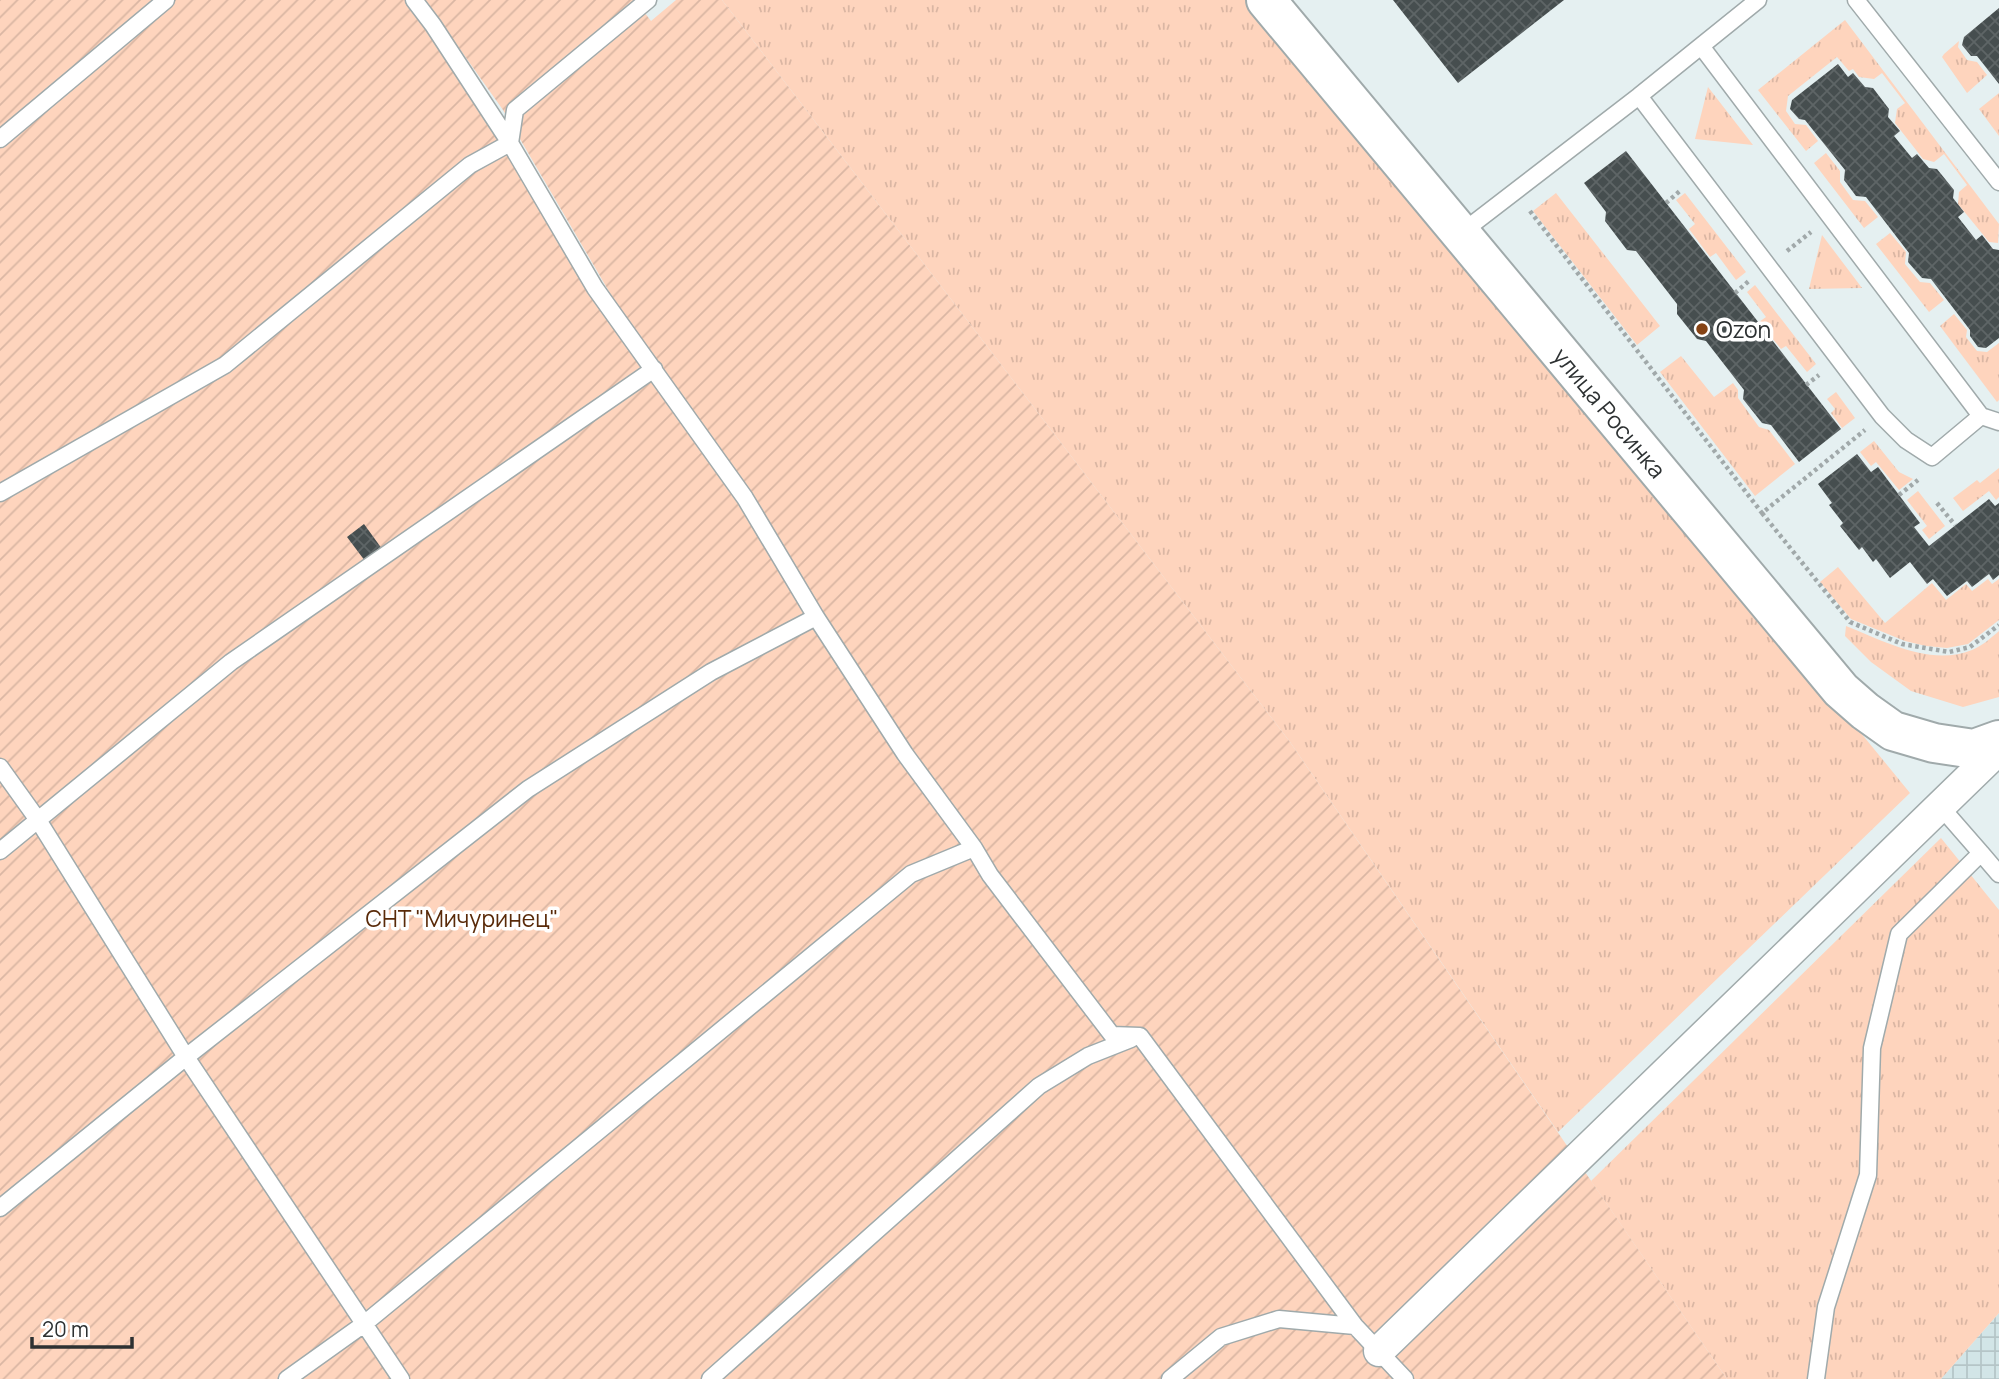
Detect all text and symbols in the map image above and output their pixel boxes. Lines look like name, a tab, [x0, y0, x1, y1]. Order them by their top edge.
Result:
place label: Ozon	[1716, 313, 1771, 345]
marker: Ozon	[1694, 321, 1710, 337]
street label: улица Росинка	[1546, 341, 1674, 485]
park label: СНТ "Мичуринец"	[366, 902, 558, 934]
scale bar	[32, 1306, 131, 1350]
text: 20 m	[42, 1315, 89, 1343]

